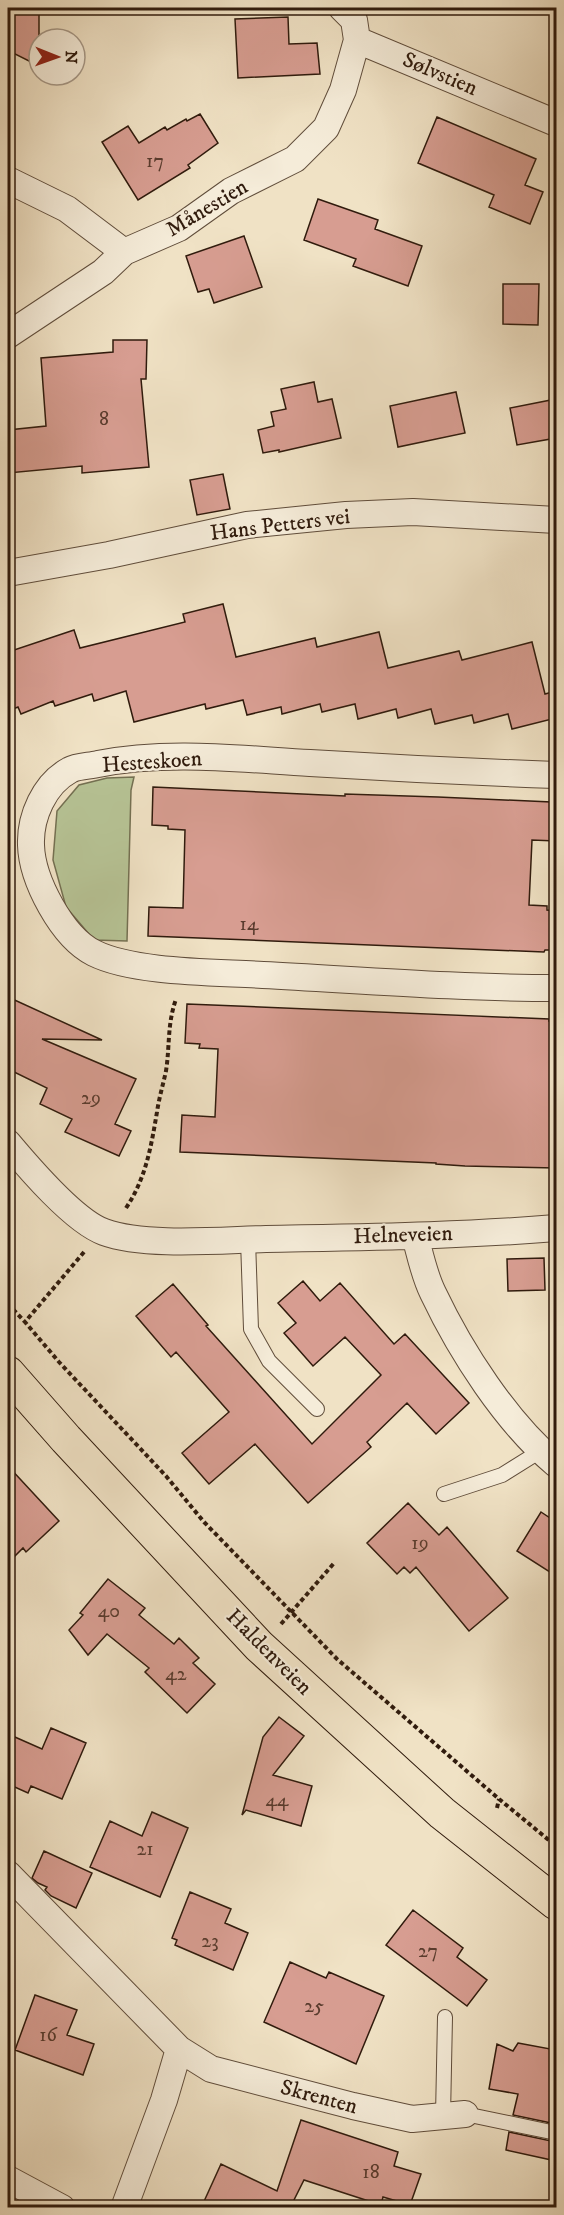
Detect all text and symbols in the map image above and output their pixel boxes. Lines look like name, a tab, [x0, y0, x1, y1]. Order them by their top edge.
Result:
north arrow	[27, 27, 87, 87]
street label: Sølvstien	[398, 46, 482, 102]
text: N	[61, 51, 81, 64]
house number: 17	[146, 149, 164, 174]
street label: Månestien	[161, 173, 253, 243]
house number: 8	[99, 407, 109, 432]
street label: Hans Petters vei	[208, 503, 352, 547]
street label: Hesteskoen	[101, 745, 203, 779]
house number: 14	[240, 912, 259, 937]
house number: 29	[81, 1086, 101, 1111]
street label: Helneveien	[353, 1220, 454, 1250]
house number: 19	[411, 1531, 429, 1556]
house number: 40	[98, 1599, 120, 1624]
street label: Haldenveien	[220, 1603, 318, 1701]
house number: 42	[165, 1662, 187, 1687]
house number: 44	[265, 1788, 289, 1813]
house number: 21	[136, 1837, 154, 1862]
house number: 23	[201, 1929, 219, 1954]
house number: 27	[418, 1939, 438, 1964]
house number: 25	[304, 1994, 324, 2019]
house number: 16	[39, 2023, 57, 2048]
street label: Skrenten	[277, 2074, 361, 2120]
house number: 18	[362, 2160, 380, 2185]

